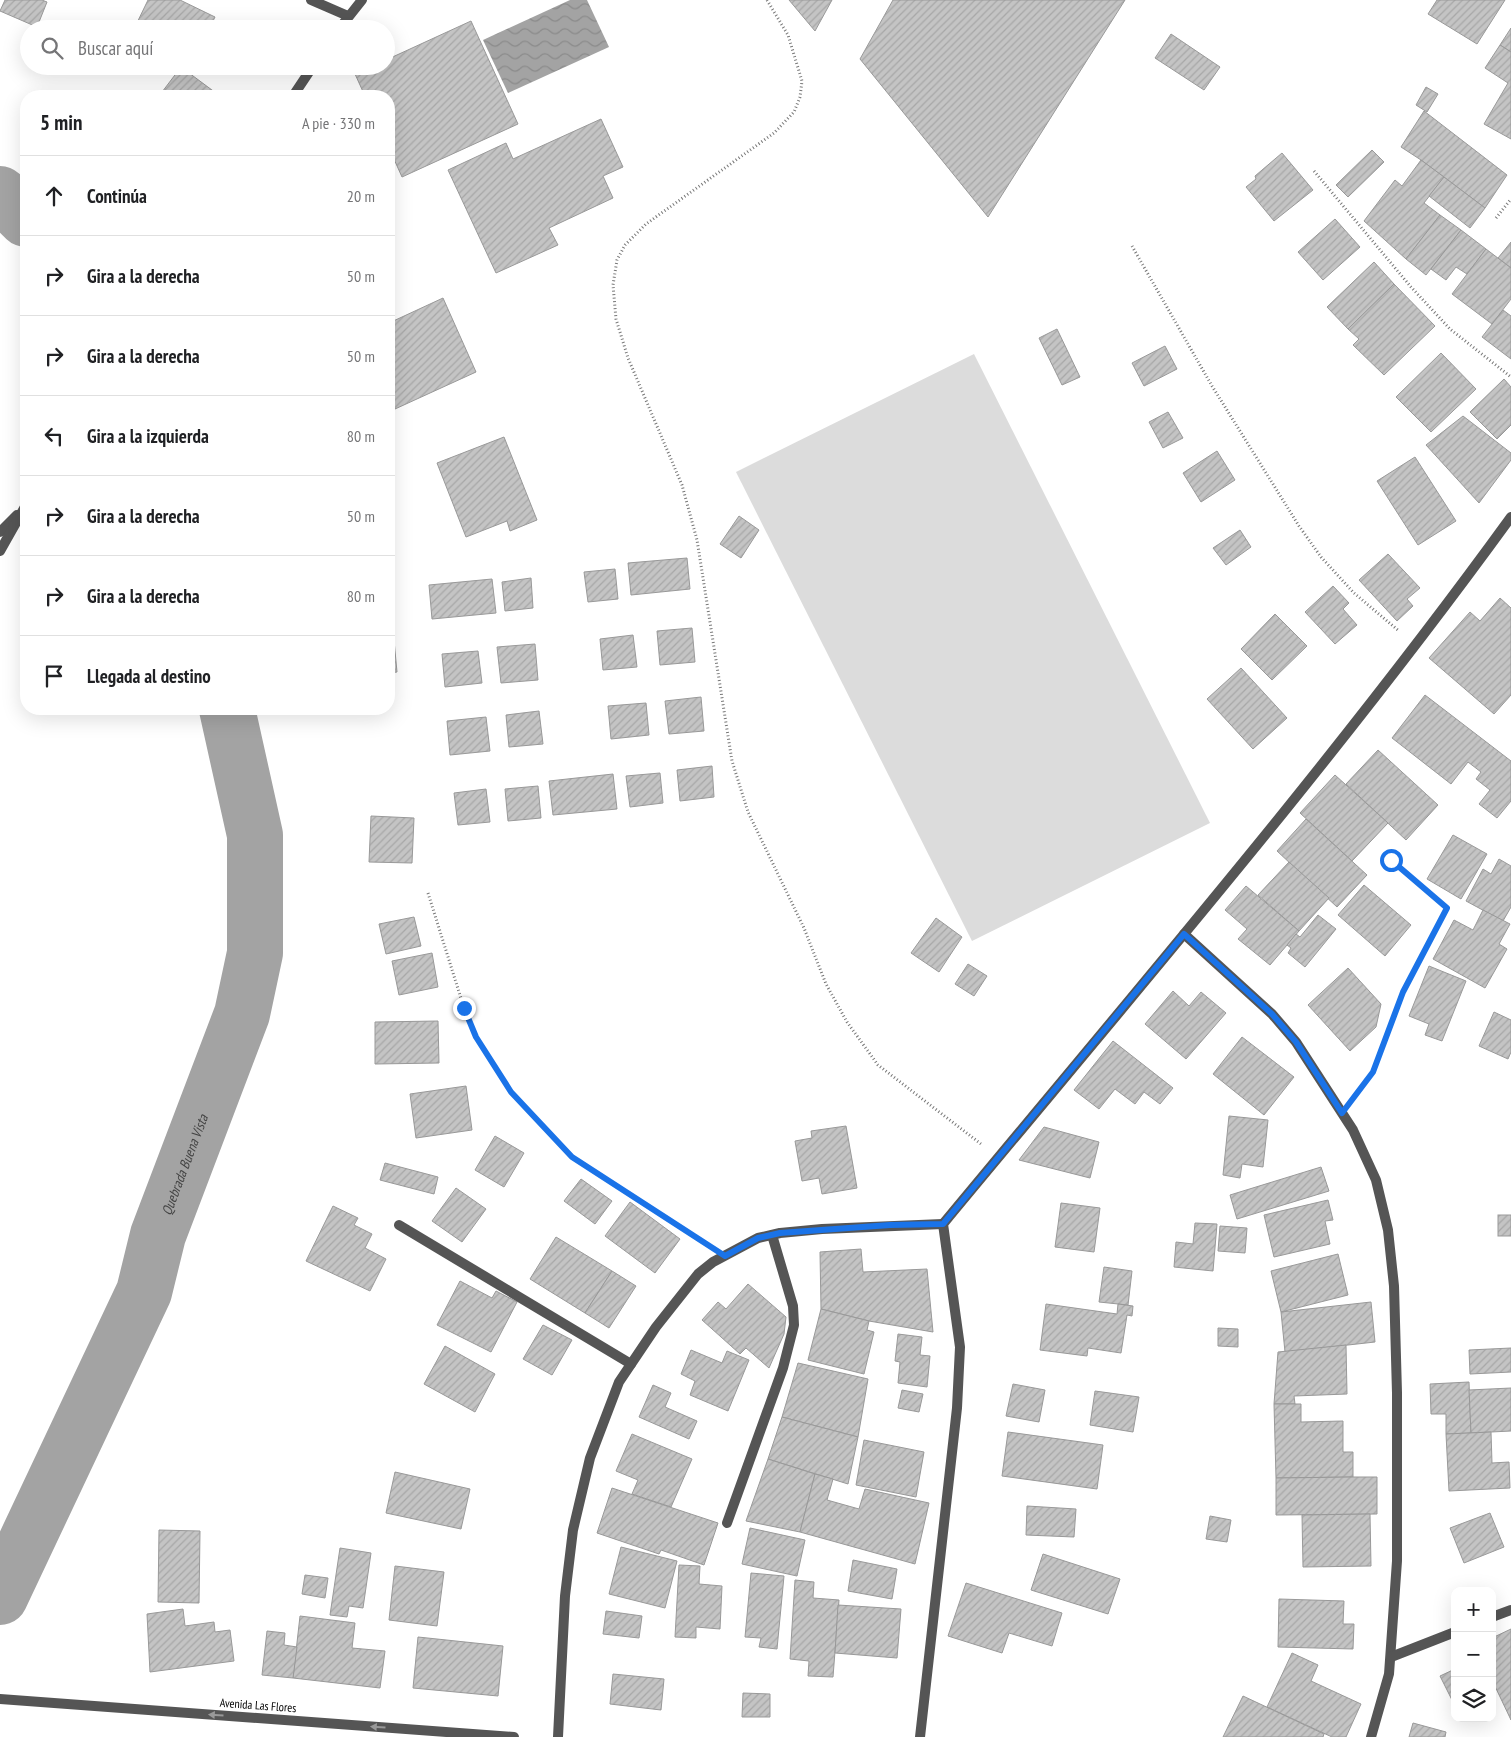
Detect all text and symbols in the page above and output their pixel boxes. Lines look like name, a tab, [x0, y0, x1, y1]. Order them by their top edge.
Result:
search box	[20, 20, 395, 75]
icon: search	[38, 34, 66, 62]
text: Buscar aquí	[78, 36, 153, 60]
text: 5 min	[40, 109, 82, 136]
text: A pie · 330 m	[302, 113, 375, 133]
icon: ahead	[40, 182, 68, 210]
text: Continúa	[87, 184, 147, 208]
text: 20 m	[347, 186, 375, 206]
icon: right	[40, 262, 68, 290]
text: Gira a la derecha	[87, 264, 200, 288]
text: 50 m	[347, 266, 375, 286]
icon: right	[40, 342, 68, 370]
text: Gira a la derecha	[87, 344, 200, 368]
text: 50 m	[347, 346, 375, 366]
icon: left	[40, 422, 68, 450]
text: Gira a la izquierda	[87, 424, 209, 448]
text: 80 m	[347, 426, 375, 446]
icon: right	[40, 502, 68, 530]
text: Gira a la derecha	[87, 504, 200, 528]
text: 50 m	[347, 506, 375, 526]
icon: right	[40, 582, 68, 610]
text: Gira a la derecha	[87, 584, 200, 608]
text: 80 m	[347, 586, 375, 606]
icon: arrive	[40, 662, 68, 690]
text: Llegada al destino	[87, 664, 211, 688]
route start	[1380, 849, 1403, 872]
route end	[453, 997, 476, 1020]
water label: Quebrada Buena Vista	[157, 1111, 212, 1218]
map controls	[1451, 1587, 1496, 1722]
button: +	[1451, 1587, 1496, 1632]
button: −	[1451, 1632, 1496, 1677]
button: layers	[1451, 1677, 1496, 1722]
street label: Avenida Las Flores	[219, 1695, 297, 1715]
one-way arrow	[207, 1710, 223, 1718]
one-way arrow	[369, 1723, 385, 1731]

